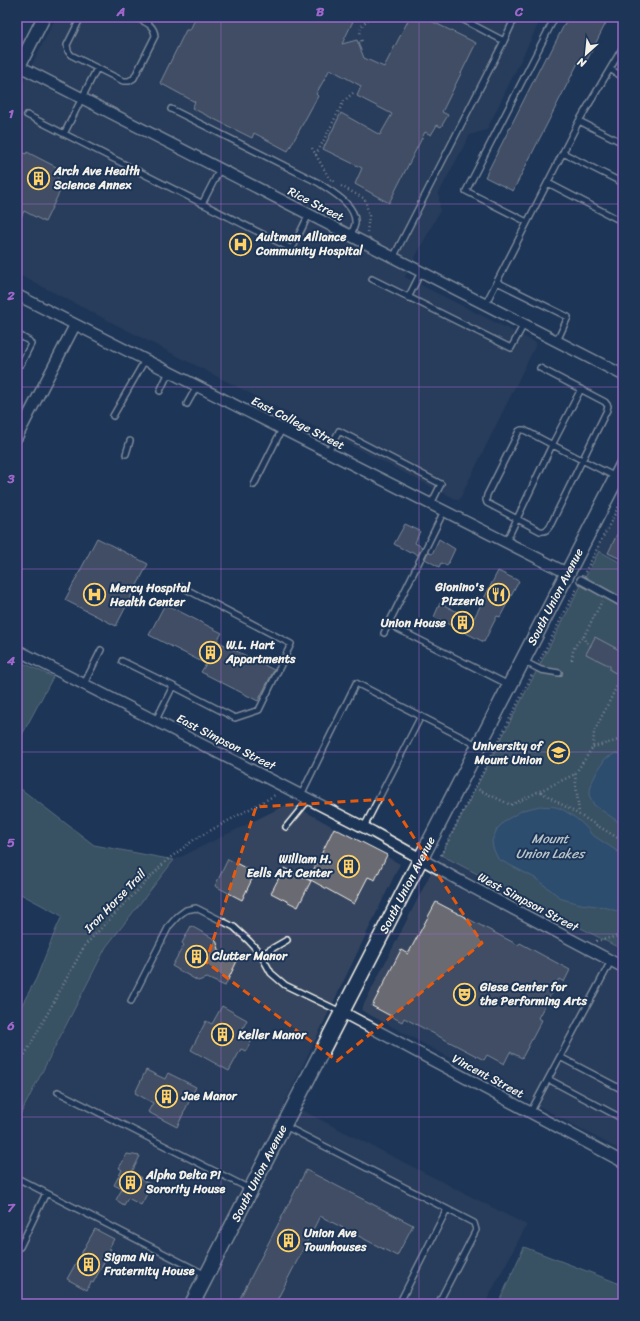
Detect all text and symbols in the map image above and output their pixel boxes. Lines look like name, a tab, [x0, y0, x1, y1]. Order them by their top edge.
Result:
text: A	[116, 0, 125, 23]
text: B	[316, 0, 325, 23]
text: C	[514, 0, 524, 23]
north arrow	[566, 34, 606, 74]
text: N	[574, 52, 590, 73]
text: 1	[8, 102, 14, 125]
place label: Arch Ave Health Science Annex	[53, 160, 141, 196]
building icon: Arch Ave Health Science Annex	[25, 165, 51, 191]
street label: Rice Street	[284, 180, 348, 228]
place label: Aultman Alliance Community Hospital	[255, 226, 363, 262]
hospital icon: Aultman Alliance Community Hospital	[227, 231, 253, 257]
text: 2	[6, 284, 15, 307]
street label: East College Street	[247, 390, 349, 456]
text: 3	[6, 467, 15, 490]
street label: South Union Avenue	[521, 544, 589, 649]
place label: Gionino's Pizzeria	[434, 576, 485, 612]
place label: Mercy Hospital Health Center	[109, 577, 191, 613]
restaurant icon: Gionino's Pizzeria	[486, 581, 512, 607]
hospital icon: Mercy Hospital Health Center	[82, 582, 108, 608]
building icon: Union House	[449, 610, 475, 636]
place label: Union House	[381, 612, 447, 634]
place label: W.L. Hart Appartments	[225, 634, 296, 670]
building icon: W.L. Hart Appartments	[198, 639, 224, 665]
text: 4	[6, 649, 16, 672]
street label: East Simpson Street	[172, 707, 281, 777]
place label: University of Mount Union	[473, 735, 544, 771]
school or university icon: University of Mount Union	[545, 740, 571, 766]
water label: Mount Union Lakes	[516, 827, 586, 865]
text: 5	[7, 831, 15, 854]
street label: South Union Avenue	[373, 832, 441, 938]
place label: William H. Eells Art Center	[247, 848, 333, 884]
building icon: William H. Eells Art Center	[335, 853, 361, 879]
street label: Iron Horse Trail	[78, 863, 152, 939]
street label: West Simpson Street	[474, 866, 583, 938]
building icon: Clutter Manor	[183, 943, 209, 969]
place label: Clutter Manor	[211, 945, 288, 967]
place label: Giese Center for the Performing Arts	[479, 976, 588, 1012]
theatre icon: Giese Center for the Performing Arts	[451, 981, 477, 1007]
text: 6	[6, 1014, 15, 1037]
building icon: Keller Manor	[210, 1022, 236, 1048]
place label: Keller Manor	[237, 1024, 307, 1046]
street label: Vincent Street	[448, 1048, 528, 1104]
building icon: Jae Manor	[153, 1083, 179, 1109]
place label: Jae Manor	[181, 1085, 238, 1107]
street label: South Union Avenue	[225, 1121, 293, 1226]
place label: Alpha Delta Pi Sorority House	[145, 1164, 226, 1200]
building icon: Alpha Delta Pi Sorority House	[117, 1169, 143, 1195]
text: 7	[7, 1196, 16, 1219]
place label: Union Ave Townhouses	[304, 1222, 367, 1258]
building icon: Union Ave Townhouses	[276, 1227, 302, 1253]
place label: Sigma Nu Fraternity House	[103, 1246, 195, 1282]
building icon: Sigma Nu Fraternity House	[76, 1251, 102, 1277]

